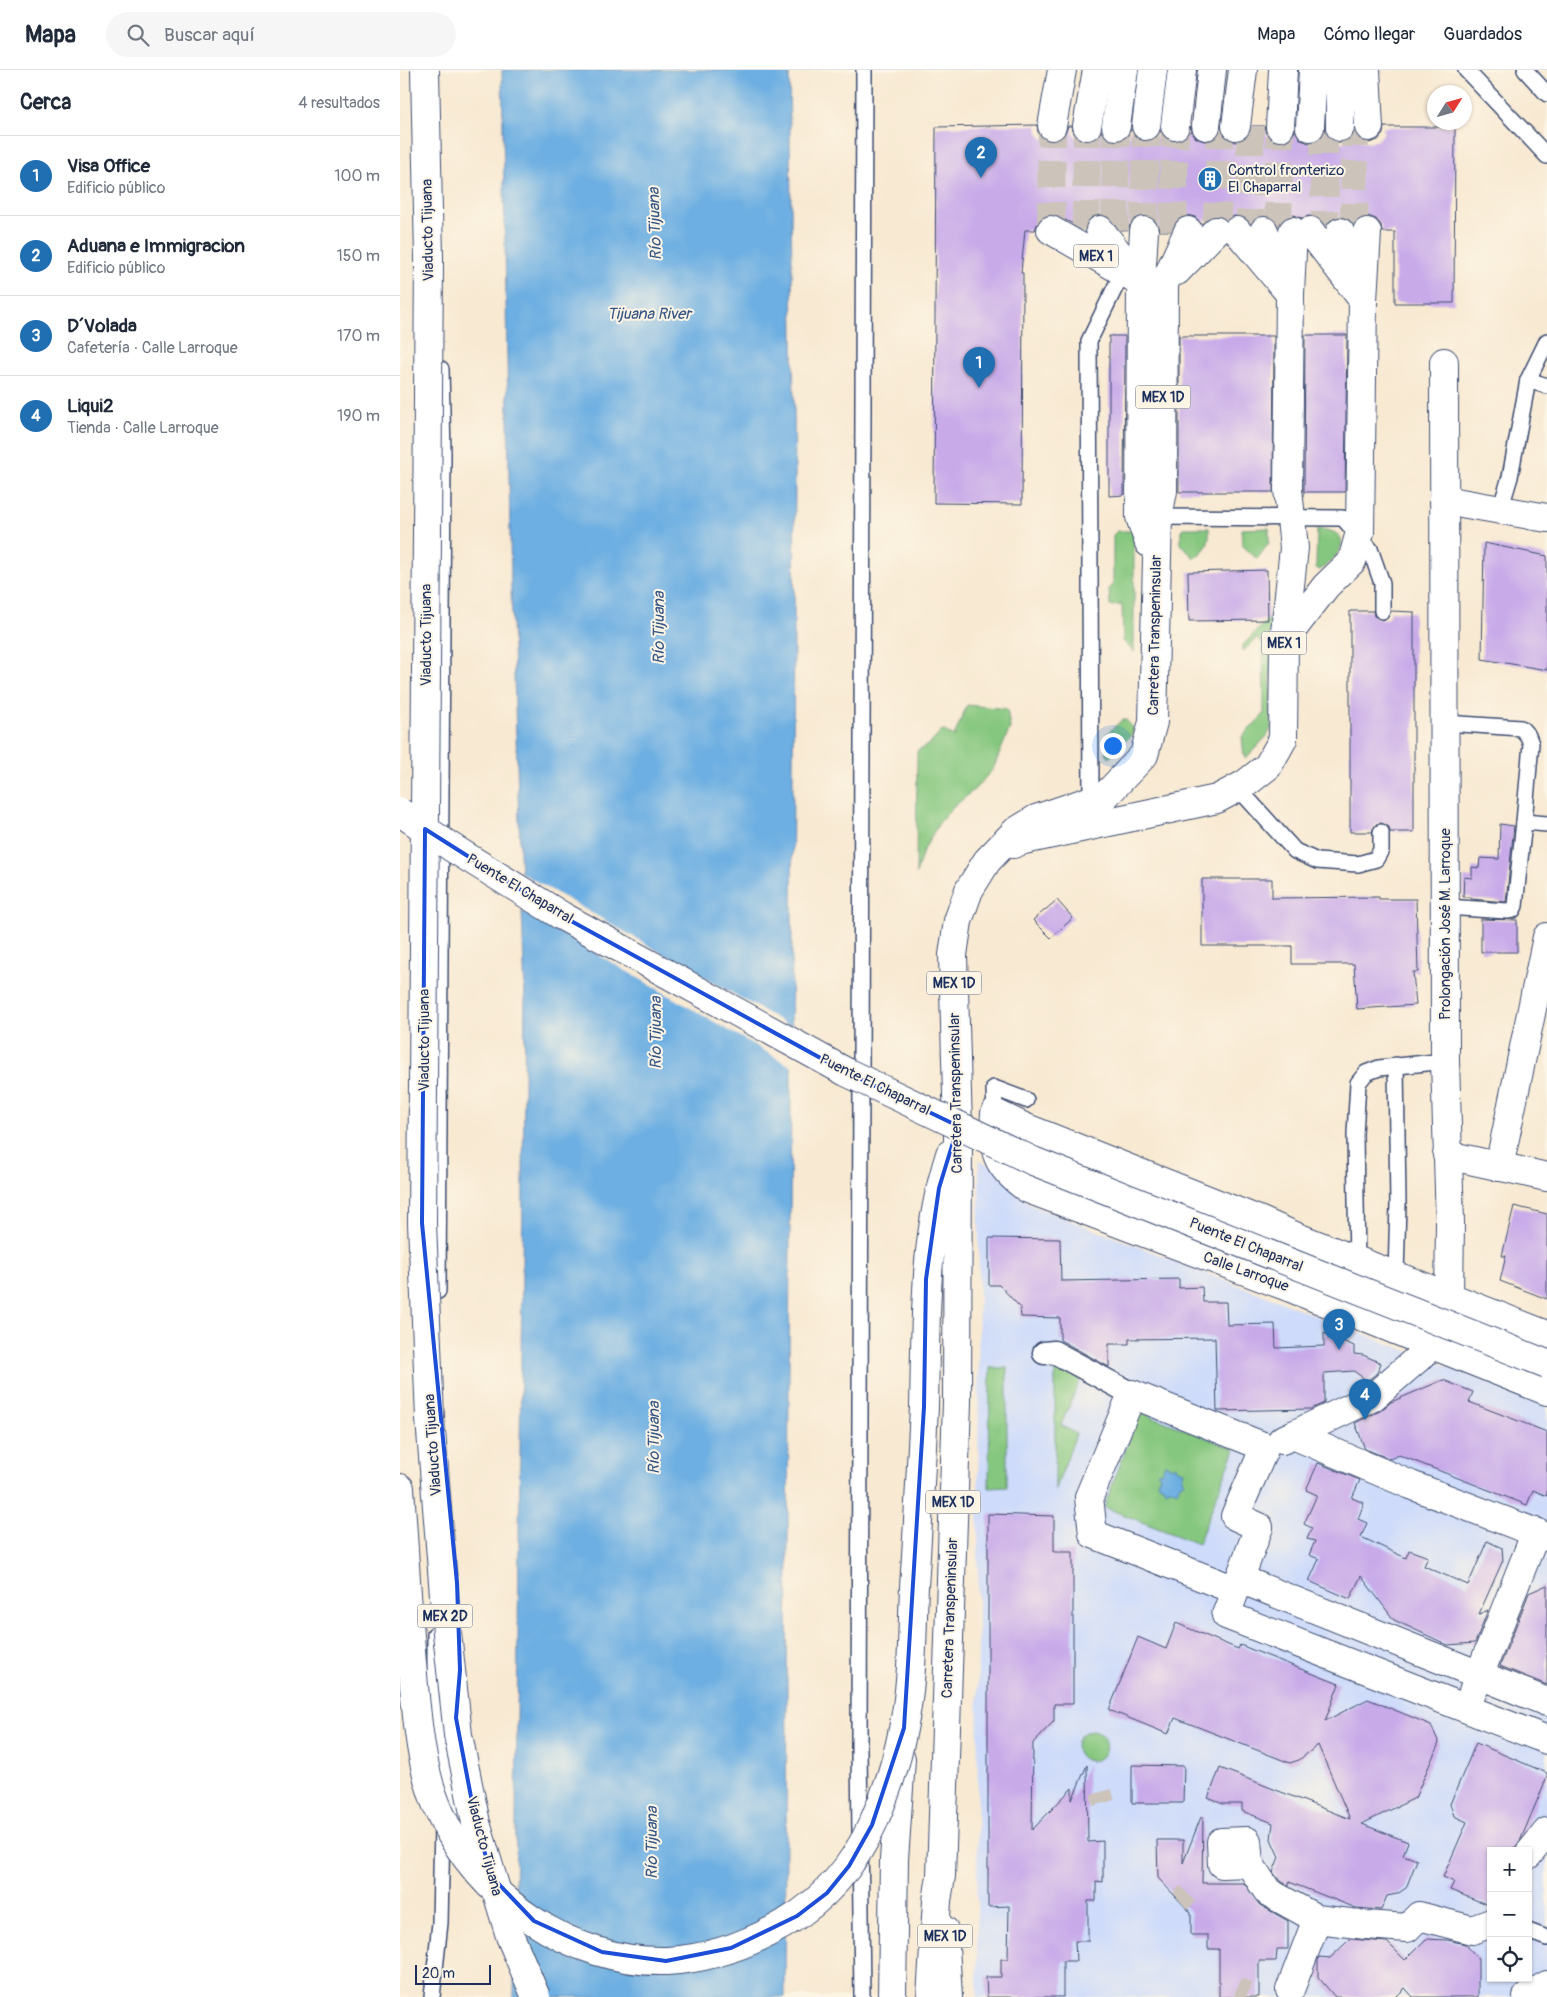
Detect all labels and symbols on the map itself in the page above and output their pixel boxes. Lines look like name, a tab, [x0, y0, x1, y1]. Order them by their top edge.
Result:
north arrow	[1427, 85, 1472, 130]
pin: 2	[965, 137, 997, 178]
place label: Control fronterizo El Chaparral	[1228, 161, 1344, 197]
building icon: Control fronterizo El Chaparral	[1197, 166, 1223, 192]
street label: Viaducto Tijuana	[418, 179, 438, 281]
water label: Río Tijuana	[644, 186, 666, 261]
road number: MEX 1	[1074, 245, 1118, 268]
water label: Tijuana River	[607, 304, 693, 324]
pin: 1	[963, 347, 995, 388]
road number: MEX 1D	[1136, 386, 1190, 408]
street label: Carretera Transpeninsular	[1144, 554, 1166, 716]
street label: Viaducto Tijuana	[417, 584, 436, 686]
water label: Río Tijuana	[649, 590, 669, 664]
road number: MEX 1	[1262, 632, 1306, 654]
your location	[1100, 733, 1126, 759]
street label: Prolongación José M. Larroque	[1436, 828, 1455, 1020]
street label: Puente El Chaparral	[463, 850, 577, 928]
road number: MEX 1D	[926, 971, 982, 994]
street label: Viaducto Tijuana	[415, 989, 434, 1091]
water label: Río Tijuana	[646, 995, 666, 1069]
street label: Carretera Transpeninsular	[945, 1012, 967, 1174]
street label: Puente El Chaparral	[816, 1050, 934, 1120]
street label: Puente El Chaparral	[1186, 1213, 1306, 1277]
street label: Calle Larroque	[1201, 1248, 1292, 1297]
pin: 3	[1323, 1309, 1355, 1350]
pin: 4	[1349, 1379, 1381, 1420]
street label: Viaducto Tijuana	[420, 1393, 446, 1497]
water label: Río Tijuana	[644, 1400, 664, 1474]
road number: MEX 1D	[926, 1490, 980, 1514]
street label: Carretera Transpeninsular	[938, 1537, 962, 1699]
road number: MEX 2D	[418, 1604, 472, 1628]
street label: Viaducto Tijuana	[462, 1794, 506, 1898]
water label: Río Tijuana	[642, 1805, 662, 1879]
road number: MEX 1D	[918, 1924, 972, 1948]
scale bar	[415, 1962, 491, 1985]

